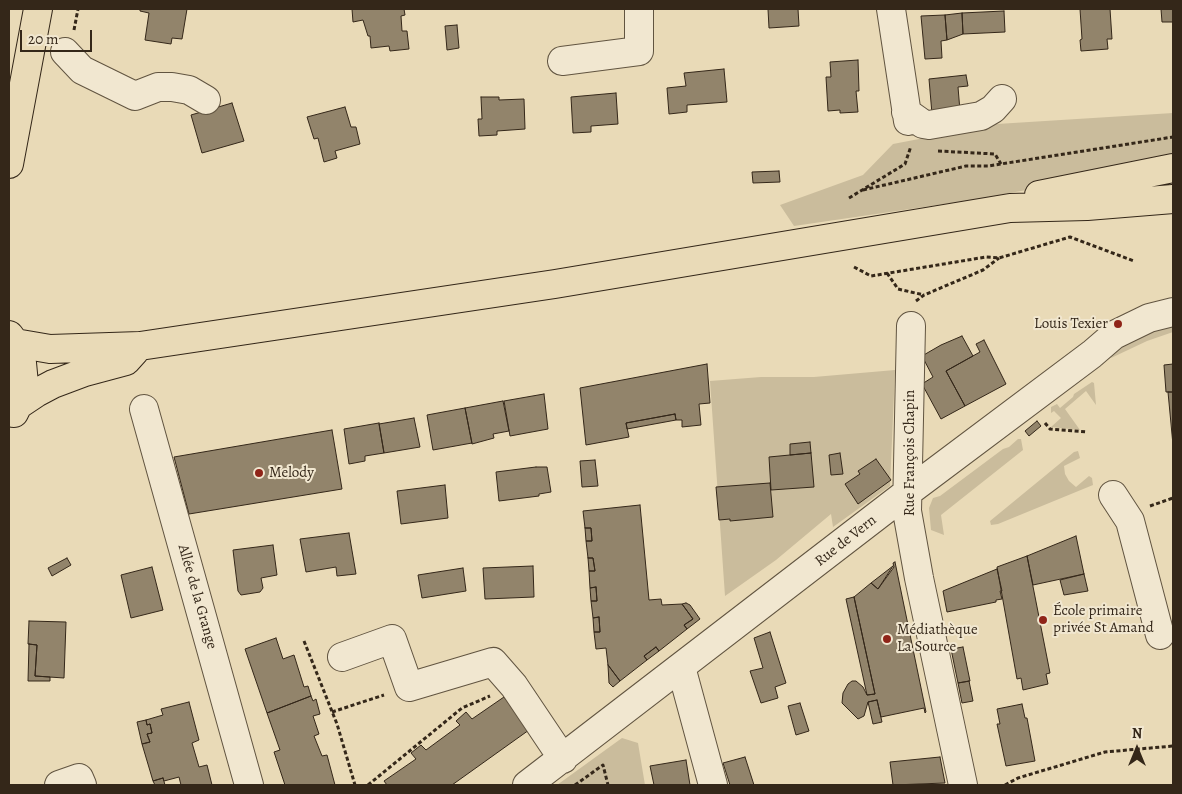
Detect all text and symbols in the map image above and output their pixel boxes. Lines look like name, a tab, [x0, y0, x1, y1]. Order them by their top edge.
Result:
scale bar	[22, 20, 95, 52]
text: 20 m	[28, 29, 59, 49]
place label: Louis Texier	[1034, 315, 1108, 333]
marker: Louis Texier	[1112, 318, 1124, 330]
street label: Rue François Chapin	[901, 390, 919, 516]
place label: Melody	[269, 464, 314, 482]
marker: Melody	[253, 467, 265, 479]
street label: Rue de Vern	[812, 511, 880, 571]
street label: Allée de la Grange	[173, 542, 221, 652]
place label: École primaire privée St Amand	[1053, 602, 1154, 637]
marker: École primaire privée St Amand	[1037, 614, 1049, 626]
place label: Médiathèque La Source	[897, 621, 978, 656]
marker: Médiathèque La Source	[881, 633, 893, 645]
north arrow	[1112, 724, 1162, 774]
text: N	[1132, 724, 1142, 743]

